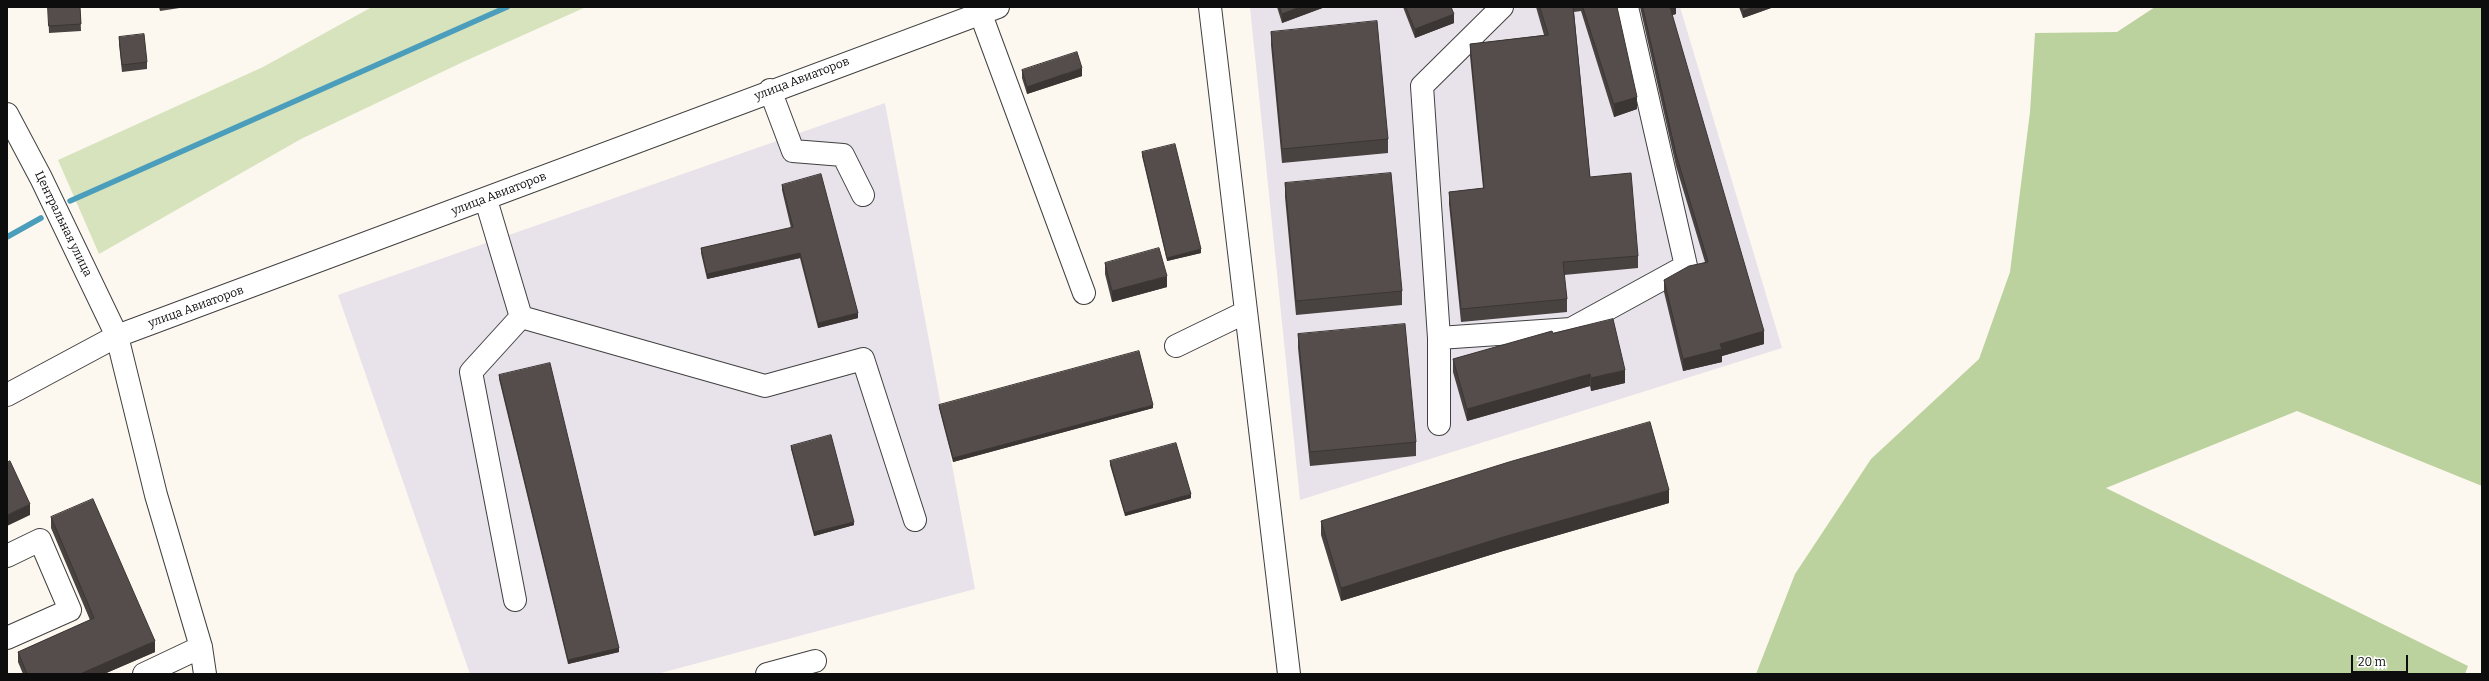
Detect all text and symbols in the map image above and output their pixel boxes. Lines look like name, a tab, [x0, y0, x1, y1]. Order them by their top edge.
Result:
street label: улица Авиаторов	[753, 54, 851, 104]
street label: Центральная улица	[31, 169, 95, 279]
street label: улица Авиаторов	[450, 169, 548, 219]
street label: улица Авиаторов	[146, 283, 246, 331]
scale bar	[2353, 647, 2410, 673]
text: 20 m	[2358, 655, 2386, 669]

